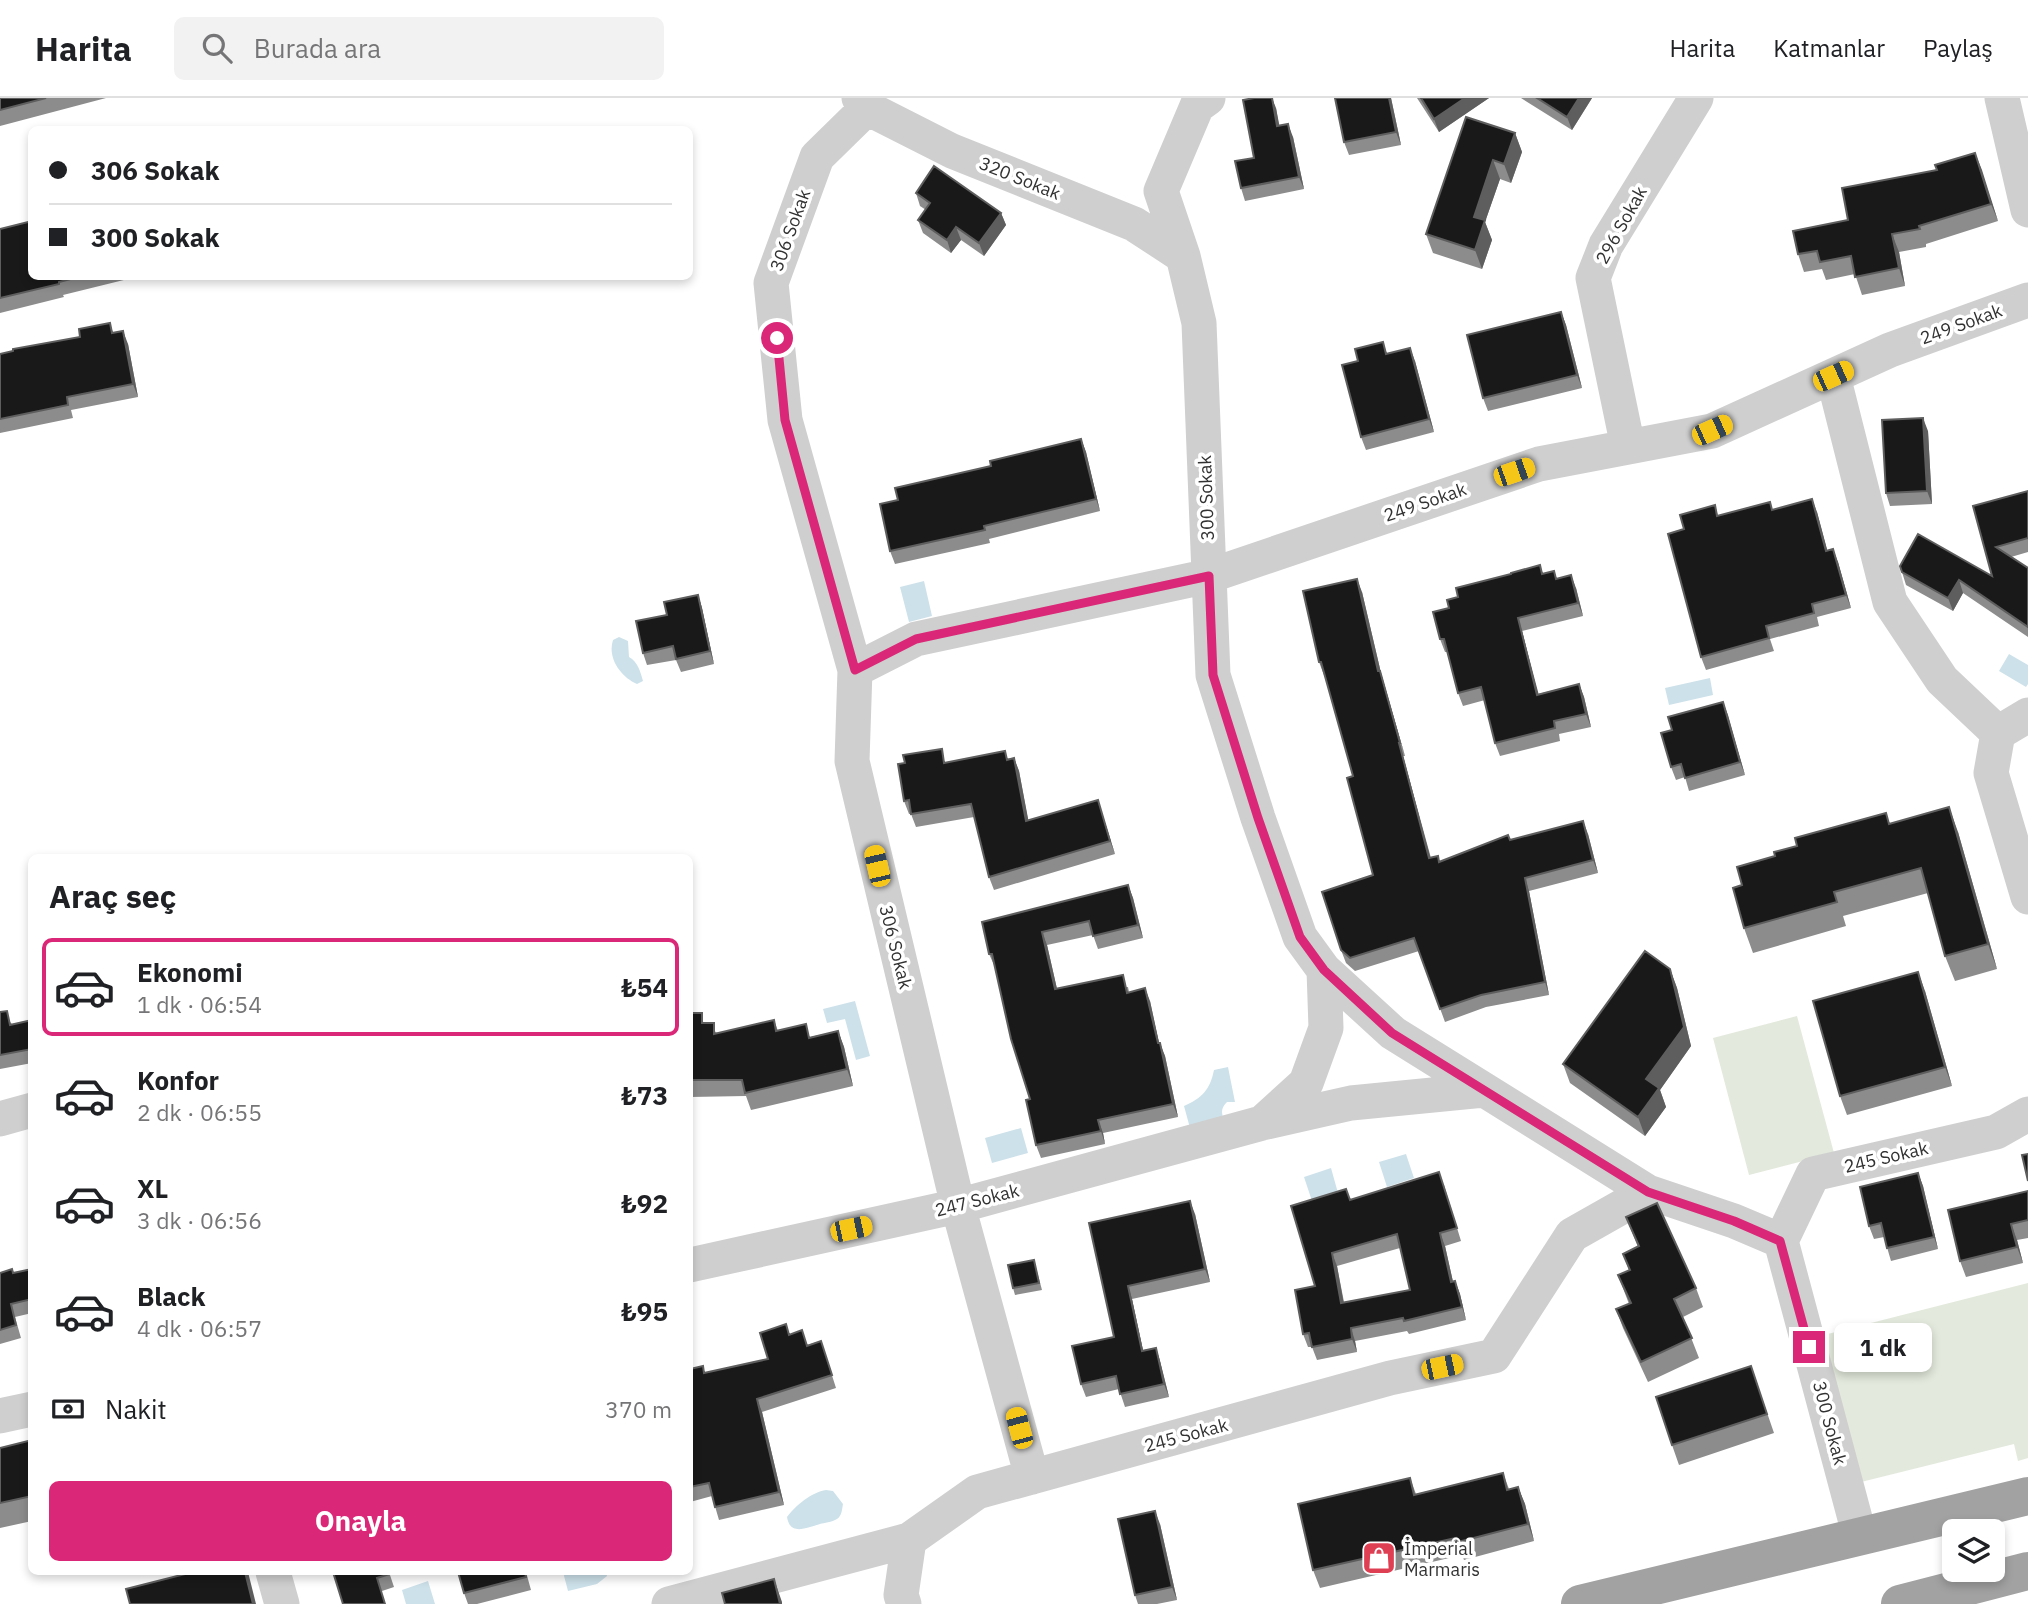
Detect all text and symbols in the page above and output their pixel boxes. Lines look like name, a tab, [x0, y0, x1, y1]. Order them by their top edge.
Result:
search box	[174, 17, 664, 80]
text: Harita	[35, 27, 132, 70]
icon: search	[198, 29, 236, 67]
text: Burada ara	[254, 31, 381, 65]
text: Harita	[1669, 32, 1735, 64]
text: Katmanlar	[1773, 32, 1885, 64]
text: Paylaş	[1923, 32, 1993, 64]
street label: 320 Sokak	[976, 151, 1065, 205]
text: 306 Sokak	[91, 153, 220, 187]
street label: 296 Sokak	[1590, 182, 1652, 268]
street label: 306 Sokak	[765, 185, 816, 274]
text: 300 Sokak	[91, 220, 220, 254]
street label: 249 Sokak	[1917, 298, 2006, 349]
route start	[761, 322, 793, 354]
car	[1810, 358, 1857, 394]
car	[1689, 412, 1736, 448]
street label: 300 Sokak	[1193, 454, 1219, 541]
car	[1491, 455, 1538, 489]
street label: 249 Sokak	[1381, 477, 1470, 527]
car	[863, 843, 892, 889]
text: Araç seç	[49, 875, 176, 917]
street label: 306 Sokak	[874, 903, 918, 992]
text: Ekonomi	[137, 955, 243, 989]
icon: car	[53, 956, 116, 1019]
text: ₺54	[621, 970, 668, 1004]
text: 1 dk · 06:54	[137, 989, 262, 1019]
text: Konfor	[137, 1063, 219, 1097]
icon: car	[53, 1064, 116, 1127]
text: ₺73	[621, 1078, 668, 1112]
text: 2 dk · 06:55	[137, 1097, 262, 1127]
street label: 245 Sokak	[1842, 1136, 1931, 1178]
text: XL	[137, 1171, 168, 1205]
icon: car	[53, 1172, 116, 1235]
street label: 247 Sokak	[933, 1178, 1022, 1222]
text: ₺92	[621, 1186, 668, 1220]
text: 3 dk · 06:56	[137, 1205, 262, 1235]
car	[829, 1214, 874, 1244]
text: Black	[137, 1279, 205, 1313]
icon: car	[53, 1280, 116, 1343]
text: ₺95	[621, 1294, 668, 1328]
text: 4 dk · 06:57	[137, 1313, 262, 1343]
callout: 1 dk	[1834, 1322, 1932, 1372]
route end	[1793, 1331, 1825, 1363]
text: 1 dk	[1860, 1332, 1906, 1362]
car	[1420, 1352, 1465, 1382]
street label: 300 Sokak	[1808, 1379, 1852, 1468]
icon: cash	[49, 1390, 87, 1428]
text: Nakit	[105, 1392, 167, 1426]
text: 370 m	[605, 1394, 672, 1424]
car	[1004, 1405, 1035, 1451]
street label: 245 Sokak	[1142, 1413, 1231, 1457]
button: Onayla	[49, 1481, 672, 1561]
map controls	[1942, 1519, 2005, 1582]
button: layers	[1942, 1519, 2005, 1582]
place label: İmperial Marmaris	[1404, 1537, 1480, 1581]
shop icon: İmperial Marmaris	[1360, 1539, 1398, 1577]

